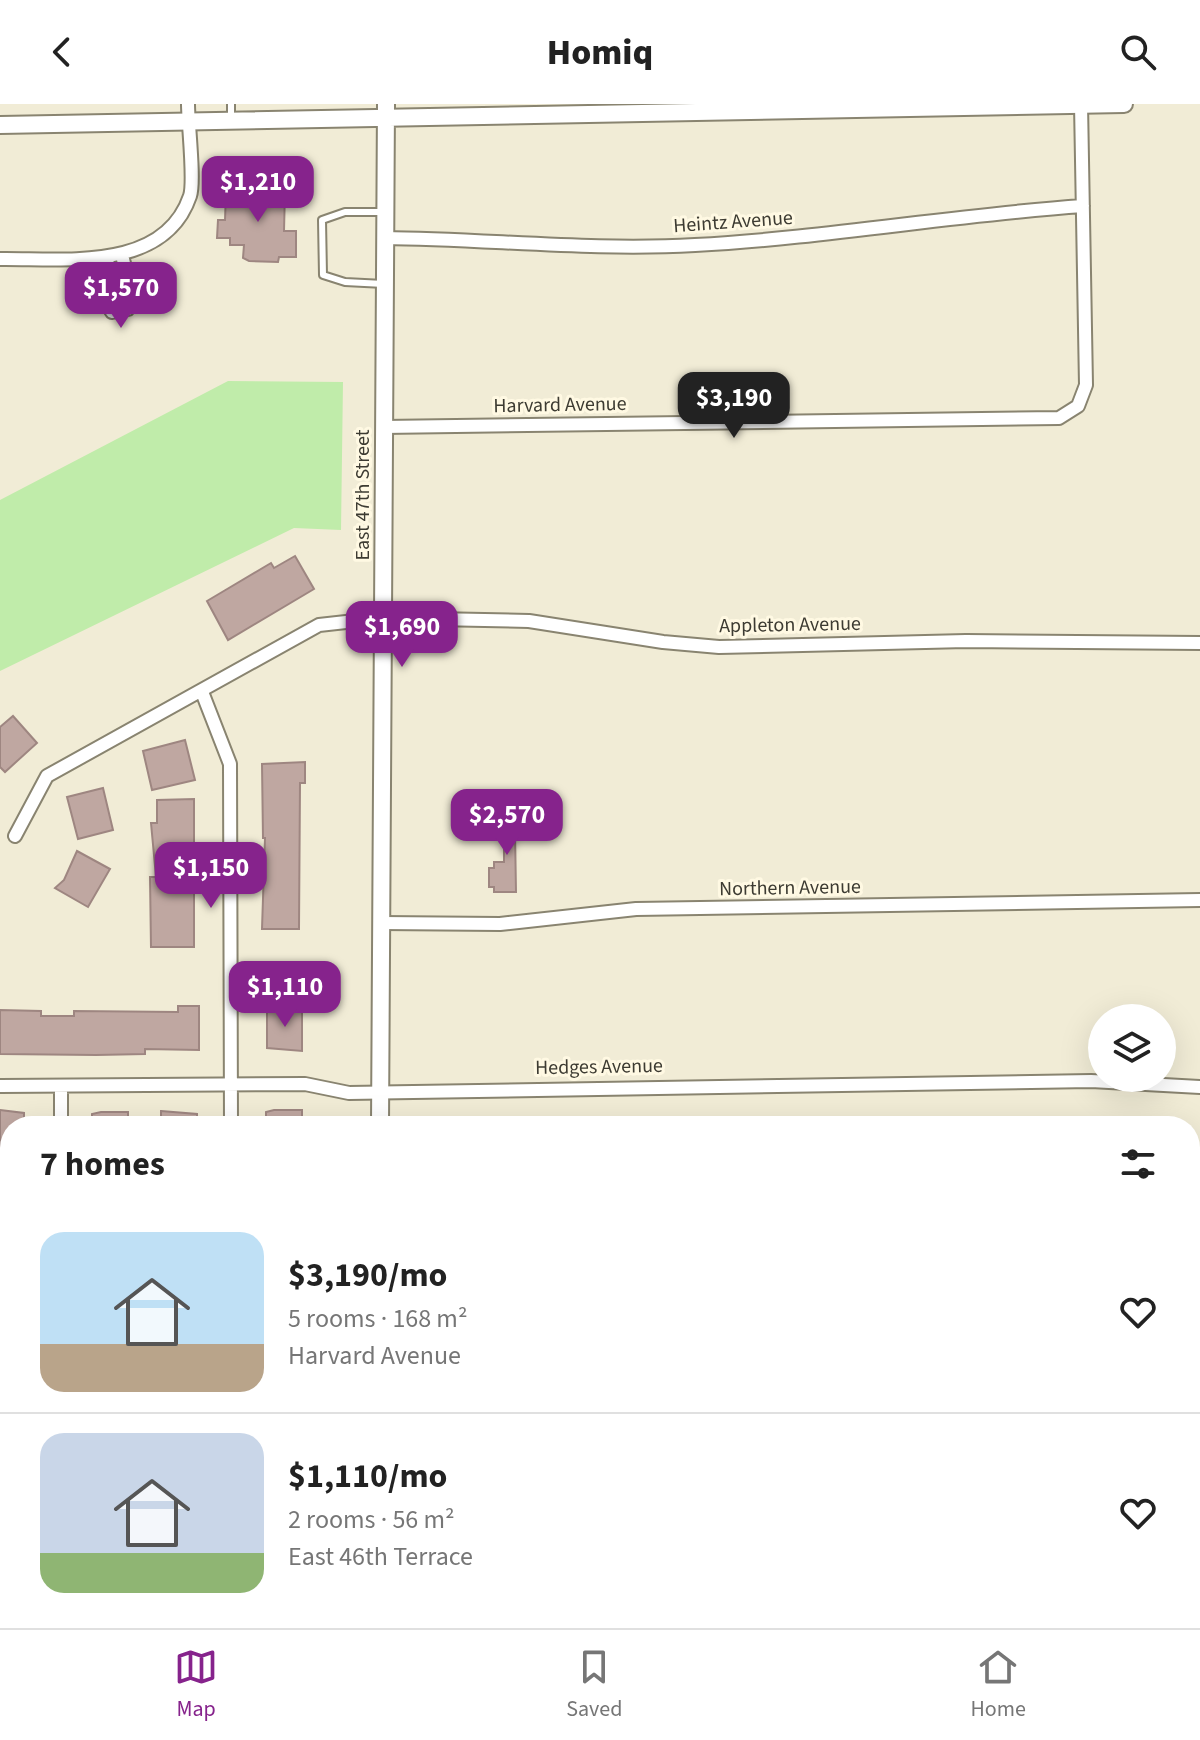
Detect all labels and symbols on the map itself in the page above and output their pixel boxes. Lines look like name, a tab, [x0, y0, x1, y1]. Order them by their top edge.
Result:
pin: $1,210	[193, 156, 323, 224]
street label: Heintz Avenue	[672, 204, 794, 240]
pin: $1,570	[56, 262, 186, 330]
pin: $3,190	[669, 372, 799, 440]
street label: Harvard Avenue	[493, 390, 627, 420]
street label: East 47th Street	[349, 429, 377, 561]
pin: $1,690	[337, 601, 467, 669]
street label: Appleton Avenue	[719, 610, 861, 640]
pin: $2,570	[442, 789, 572, 857]
pin: $1,150	[146, 842, 276, 910]
street label: Northern Avenue	[719, 873, 861, 903]
pin: $1,110	[220, 961, 350, 1029]
street label: Hedges Avenue	[535, 1052, 663, 1082]

